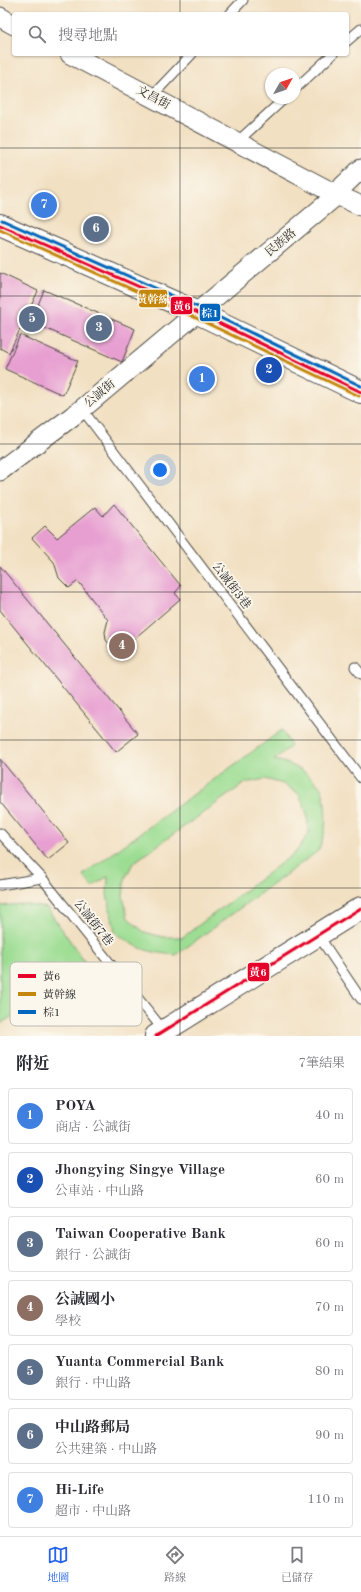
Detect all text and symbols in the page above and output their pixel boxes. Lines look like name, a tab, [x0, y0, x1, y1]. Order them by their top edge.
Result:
search box	[12, 12, 349, 56]
icon: search	[26, 23, 48, 45]
text: 搜尋地點	[58, 29, 118, 44]
north arrow	[265, 68, 301, 104]
street label: 文昌街	[134, 82, 174, 112]
pin: 7	[31, 190, 57, 220]
pin: 6	[83, 214, 109, 244]
street label: 民族路	[262, 225, 299, 259]
line badge: 黃幹線	[138, 289, 168, 308]
text: 黃幹線	[137, 293, 170, 306]
line badge: 黃6	[170, 296, 193, 315]
text: 黃6	[173, 300, 191, 313]
line badge: 棕1	[199, 303, 221, 322]
pin: 5	[19, 304, 45, 334]
text: 棕1	[201, 307, 219, 320]
pin: 3	[86, 313, 112, 343]
pin: 2	[256, 355, 282, 385]
pin: 1	[189, 364, 215, 394]
street label: 公誠街	[81, 376, 118, 410]
your location	[150, 460, 170, 480]
street label: 公誠街3巷	[210, 559, 254, 612]
pin: 4	[109, 631, 135, 661]
street label: 公誠街7巷	[71, 896, 116, 948]
legend	[10, 962, 142, 1026]
line badge: 黃6	[247, 962, 270, 982]
text: 黃6	[249, 966, 267, 979]
text: 黃6	[43, 970, 60, 983]
text: 黃幹線	[43, 988, 76, 1001]
text: 棕1	[43, 1006, 60, 1019]
text: 附近	[16, 1056, 50, 1073]
text: 7筆結果	[298, 1057, 345, 1070]
text: POYA	[55, 1099, 96, 1114]
text: 1	[26, 1109, 34, 1122]
text: 40 m	[315, 1109, 344, 1122]
text: 商店 · 公誠街	[55, 1121, 131, 1134]
text: Jhongying Singye Village	[55, 1163, 225, 1178]
text: 2	[26, 1173, 34, 1186]
text: 60 m	[315, 1173, 344, 1186]
text: 公車站 · 中山路	[55, 1185, 144, 1198]
text: Taiwan Cooperative Bank	[55, 1227, 226, 1242]
text: 3	[26, 1237, 34, 1250]
text: 60 m	[315, 1237, 344, 1250]
text: 銀行 · 公誠街	[55, 1249, 131, 1262]
text: 公誠國小	[55, 1293, 115, 1308]
text: 4	[26, 1301, 34, 1314]
text: 70 m	[315, 1301, 344, 1314]
text: 學校	[55, 1315, 81, 1328]
text: Yuanta Commercial Bank	[55, 1355, 224, 1370]
text: 5	[26, 1365, 34, 1378]
text: 80 m	[315, 1365, 344, 1378]
text: 銀行 · 中山路	[55, 1377, 131, 1390]
text: 中山路郵局	[55, 1421, 130, 1436]
text: 6	[26, 1429, 34, 1442]
text: 90 m	[315, 1429, 344, 1442]
text: 公共建築 · 中山路	[55, 1443, 157, 1456]
text: Hi-Life	[55, 1483, 104, 1498]
text: 7	[26, 1493, 34, 1506]
text: 110 m	[307, 1493, 344, 1506]
text: 超市 · 中山路	[55, 1505, 131, 1518]
tab: 地圖	[47, 1544, 69, 1586]
tab: 路線	[164, 1544, 186, 1586]
tab: 已儲存	[281, 1544, 314, 1586]

